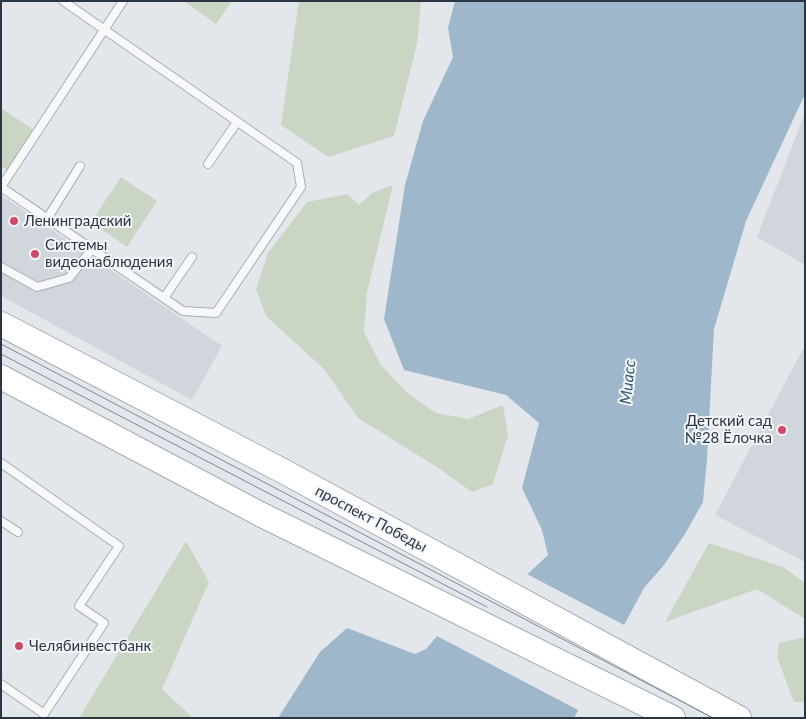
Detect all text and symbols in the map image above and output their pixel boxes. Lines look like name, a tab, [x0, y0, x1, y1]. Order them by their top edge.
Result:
place label: Ленинградский	[24, 212, 131, 230]
marker: Ленинградский	[8, 215, 20, 227]
place label: Системы видеонаблюдения	[45, 236, 173, 271]
marker: Системы видеонаблюдения	[29, 248, 41, 260]
water label: Миасс	[616, 359, 640, 405]
place label: Детский сад №28 Ёлочка	[685, 412, 772, 447]
marker: Детский сад №28 Ёлочка	[776, 424, 788, 436]
street label: проспект Победы	[312, 482, 430, 556]
place label: Челябинвестбанк	[29, 637, 151, 655]
marker: Челябинвестбанк	[13, 640, 25, 652]

